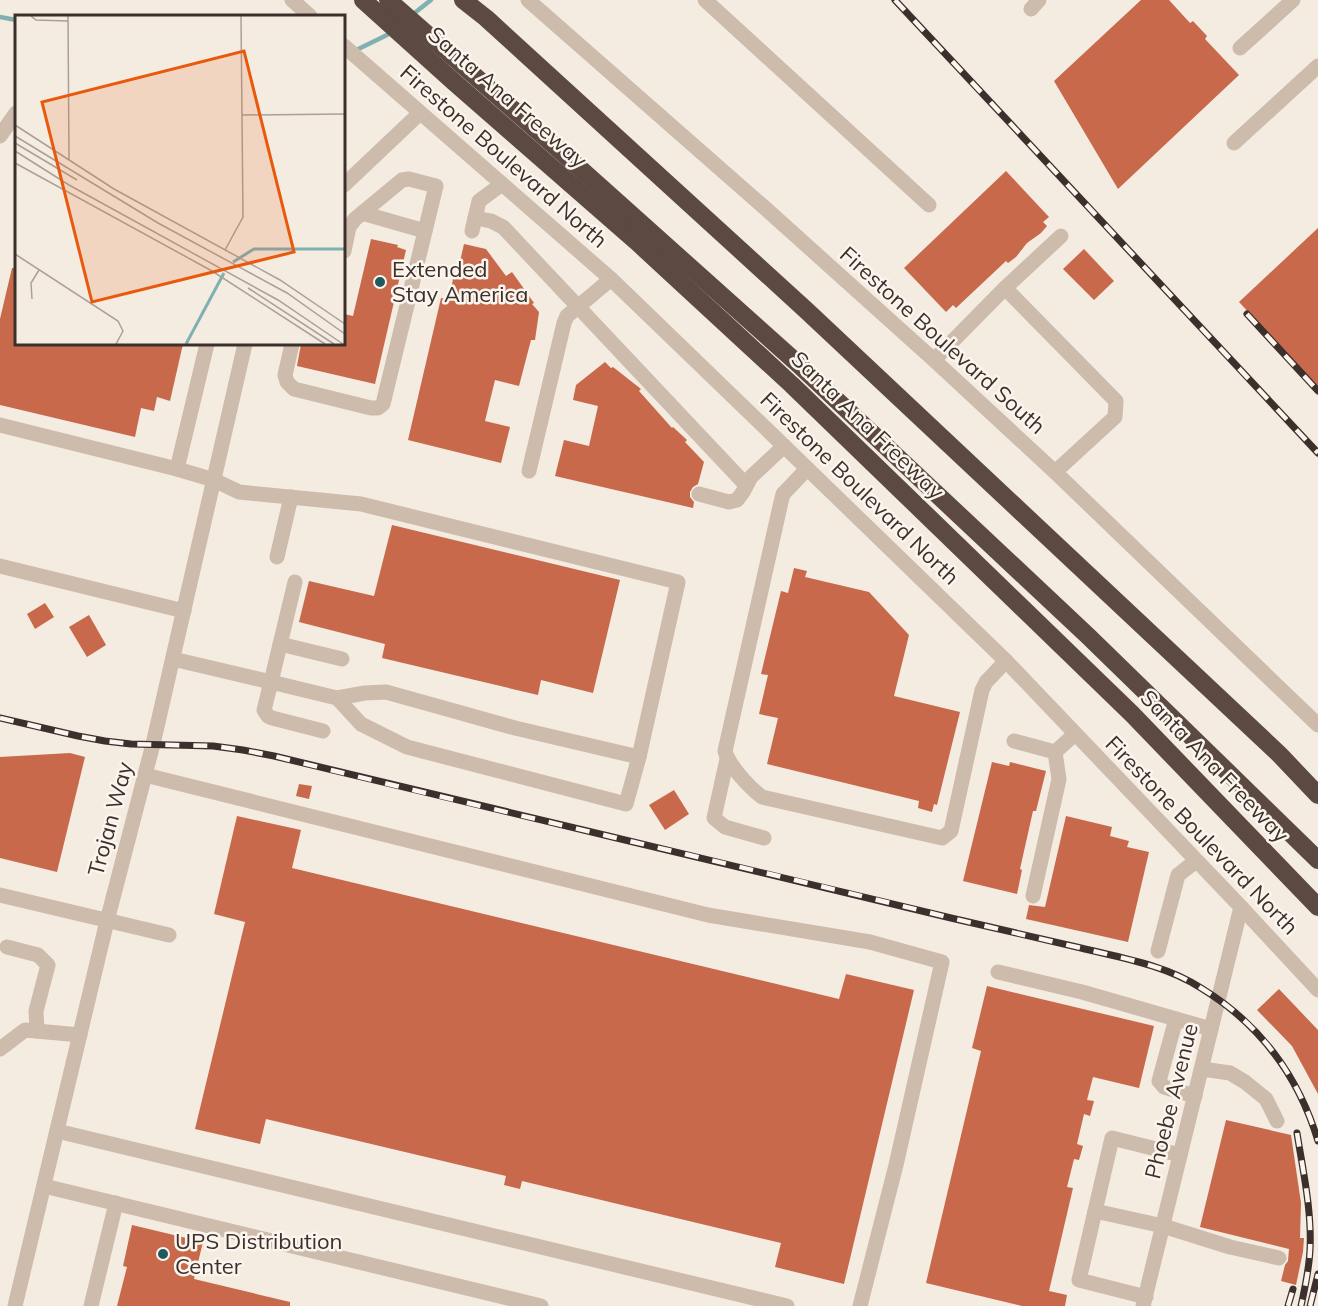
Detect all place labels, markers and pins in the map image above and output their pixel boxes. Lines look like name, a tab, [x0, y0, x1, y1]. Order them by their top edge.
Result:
place label: Extended Stay America	[392, 255, 529, 308]
marker: Extended Stay America	[373, 275, 387, 289]
place label: UPS Distribution Center	[175, 1227, 343, 1280]
marker: UPS Distribution Center	[156, 1247, 170, 1261]

